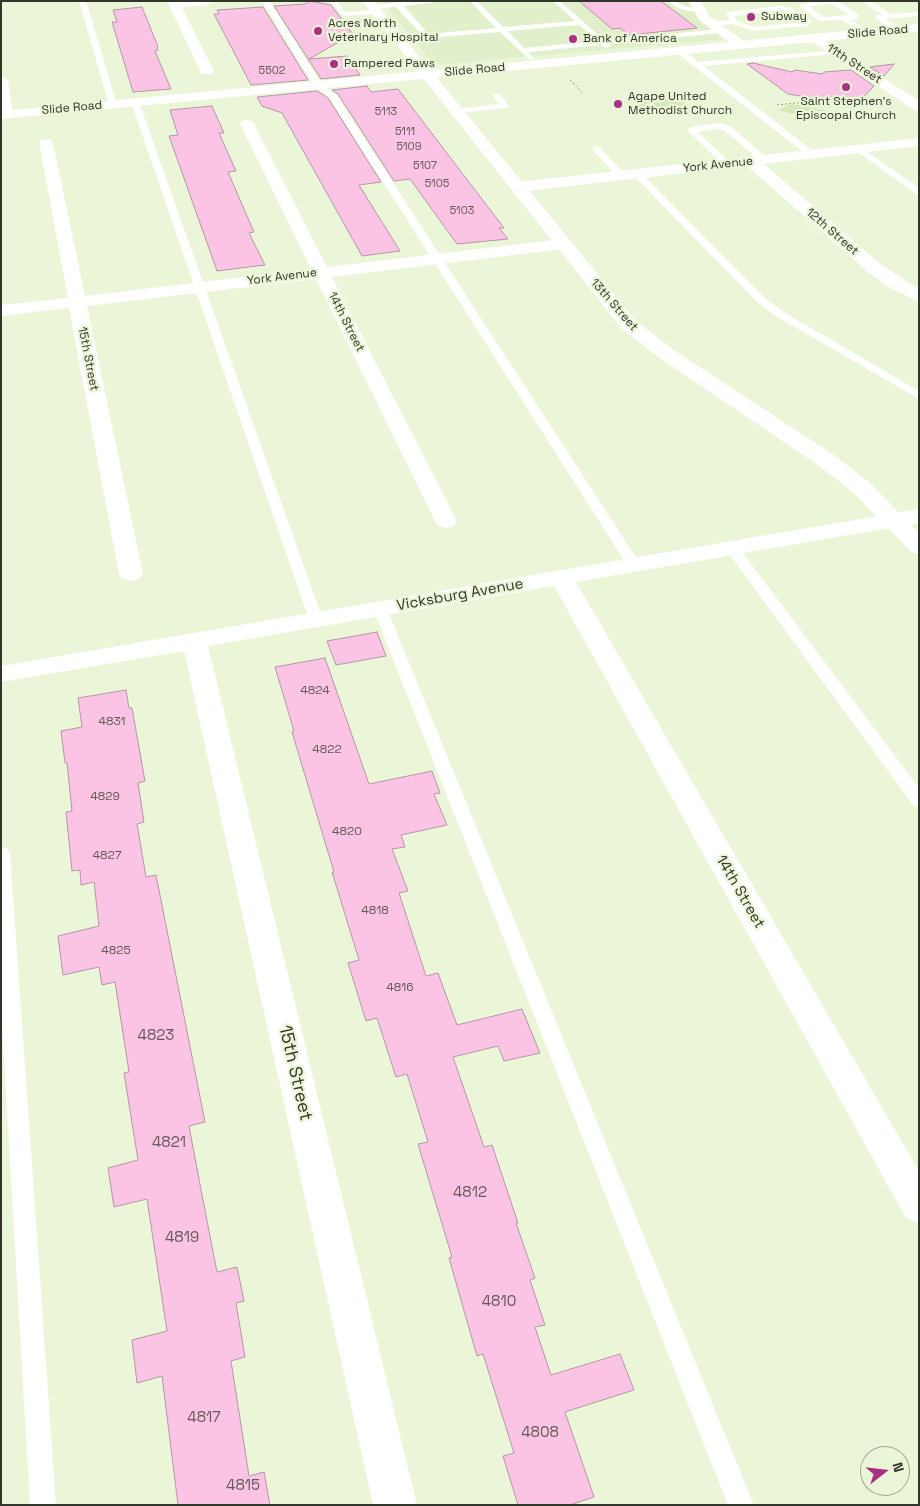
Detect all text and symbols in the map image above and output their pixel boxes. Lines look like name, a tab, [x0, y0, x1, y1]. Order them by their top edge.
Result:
place label: Subway	[761, 10, 807, 24]
marker: Subway	[745, 11, 757, 23]
place label: Acres North Veterinary Hospital	[328, 17, 439, 45]
street label: Slide Road	[847, 22, 909, 42]
marker: Acres North Veterinary Hospital	[312, 25, 324, 37]
place label: Bank of America	[583, 32, 677, 46]
marker: Bank of America	[567, 33, 579, 45]
street label: 11th Street	[824, 41, 884, 87]
place label: Pampered Paws	[344, 57, 435, 71]
marker: Pampered Paws	[328, 58, 340, 70]
street label: Slide Road	[444, 60, 506, 80]
house number: 5502	[259, 64, 285, 78]
marker: Saint Stephen's Episcopal Church	[840, 81, 852, 93]
place label: Agape United Methodist Church	[628, 90, 732, 118]
place label: Saint Stephen's Episcopal Church	[796, 95, 896, 123]
street label: Slide Road	[41, 98, 103, 118]
marker: Agape United Methodist Church	[612, 98, 624, 110]
house number: 5113	[375, 105, 397, 119]
house number: 5111	[395, 125, 415, 139]
house number: 5109	[397, 140, 421, 154]
street label: York Avenue	[682, 154, 754, 176]
house number: 5107	[413, 159, 437, 173]
house number: 5105	[425, 177, 449, 191]
house number: 5103	[450, 204, 474, 218]
street label: 12th Street	[803, 205, 861, 259]
street label: York Avenue	[246, 266, 318, 288]
street label: 13th Street	[587, 276, 641, 334]
street label: 14th Street	[325, 290, 367, 354]
street label: 15th Street	[75, 326, 101, 392]
street label: Vicksburg Avenue	[395, 575, 525, 615]
house number: 4824	[300, 684, 330, 698]
house number: 4831	[98, 715, 126, 729]
house number: 4822	[312, 743, 342, 757]
house number: 4829	[90, 790, 120, 804]
house number: 4820	[332, 825, 362, 839]
house number: 4827	[93, 849, 121, 863]
street label: 14th Street	[712, 852, 768, 932]
house number: 4818	[361, 904, 389, 918]
house number: 4825	[101, 944, 131, 958]
house number: 4816	[386, 981, 414, 995]
street label: 15th Street	[274, 1023, 316, 1123]
house number: 4823	[138, 1027, 174, 1045]
house number: 4821	[152, 1134, 186, 1152]
house number: 4812	[453, 1184, 487, 1202]
house number: 4819	[165, 1229, 199, 1247]
house number: 4810	[482, 1293, 516, 1311]
house number: 4817	[187, 1409, 221, 1427]
house number: 4808	[521, 1424, 559, 1442]
north arrow	[860, 1446, 910, 1496]
text: N	[889, 1460, 908, 1474]
house number: 4815	[226, 1477, 260, 1495]

